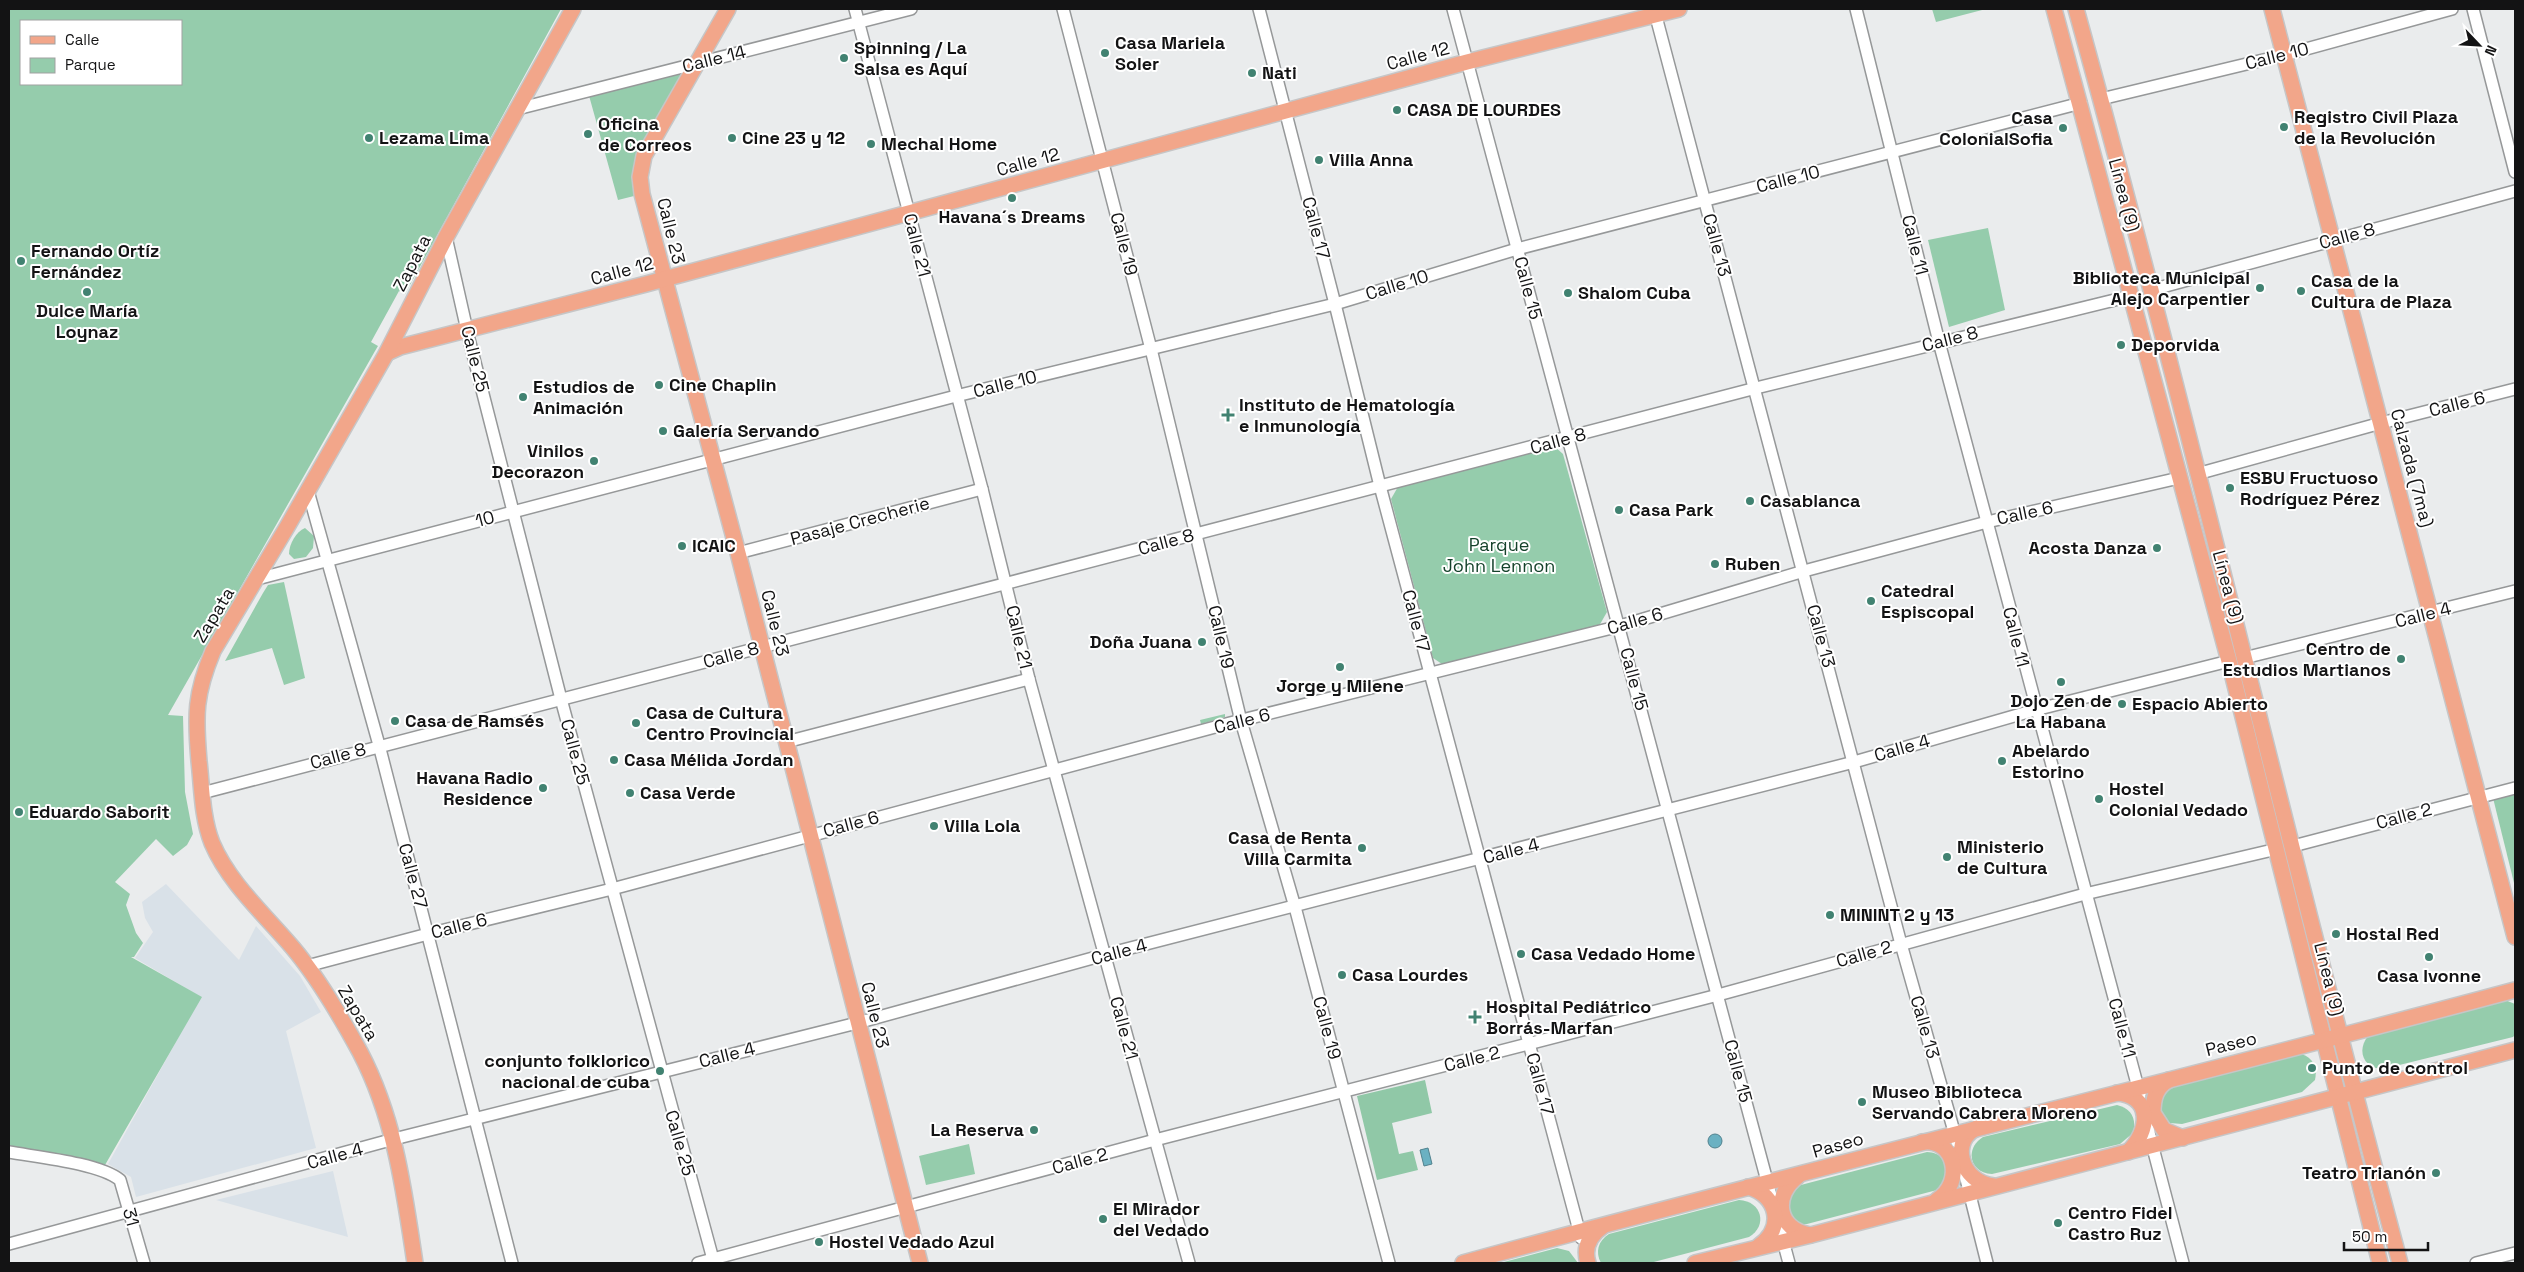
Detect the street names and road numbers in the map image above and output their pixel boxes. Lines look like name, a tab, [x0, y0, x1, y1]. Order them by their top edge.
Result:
street label: Calle 12	[1384, 36, 1452, 75]
street label: Calle 10	[2243, 36, 2311, 75]
street label: Calle 14	[680, 40, 748, 78]
street label: Calle 12	[994, 142, 1062, 181]
street label: Línea (9)	[2104, 156, 2145, 234]
street label: Calle 10	[1754, 159, 1822, 198]
street label: Calle 17	[1297, 194, 1336, 262]
street label: Calle 23	[652, 195, 691, 266]
street label: Calle 19	[1106, 210, 1143, 278]
street label: Calle 21	[899, 211, 936, 279]
street label: Calle 13	[1698, 211, 1737, 279]
street label: Calle 11	[1897, 212, 1934, 277]
street label: Calle 8	[2316, 217, 2377, 254]
street label: Zapata	[388, 231, 436, 295]
street label: Calle 12	[588, 251, 656, 290]
street label: Calle 15	[1509, 254, 1548, 322]
street label: Calle 10	[1362, 264, 1431, 305]
street label: Calle 8	[1919, 320, 1980, 357]
street label: Calle 25	[456, 323, 495, 394]
street label: Calle 10	[971, 364, 1039, 403]
street label: Calle 6	[2426, 385, 2487, 422]
street label: Calzada (7ma)	[2386, 406, 2439, 530]
street label: Calle 8	[1527, 422, 1588, 459]
street label: Pasaje Crecherie	[788, 491, 932, 550]
street label: Calle 6	[1995, 495, 2055, 530]
street label: 10	[473, 505, 497, 532]
street label: Calle 8	[1135, 523, 1196, 560]
street label: Línea (9)	[2208, 548, 2249, 626]
street label: Zapata	[188, 583, 239, 647]
street label: Calle 23	[756, 587, 795, 658]
street label: Calle 17	[1397, 587, 1436, 655]
street label: Calle 4	[2392, 596, 2453, 633]
street label: Calle 6	[1604, 602, 1665, 639]
street label: Calle 13	[1802, 602, 1841, 670]
street label: Calle 21	[1001, 603, 1038, 671]
street label: Calle 19	[1203, 603, 1240, 671]
street label: Calle 11	[1998, 604, 2035, 669]
street label: Calle 8	[700, 636, 761, 673]
street label: Calle 15	[1615, 645, 1654, 713]
street label: Calle 6	[1211, 702, 1272, 739]
street label: Calle 25	[556, 716, 595, 788]
street label: Calle 4	[1871, 729, 1933, 766]
street label: Calle 8	[307, 737, 368, 774]
street label: Calle 2	[2373, 797, 2434, 834]
street label: Calle 6	[820, 805, 881, 842]
street label: Calle 4	[1480, 832, 1541, 869]
street label: Calle 27	[394, 841, 433, 911]
street label: Calle 6	[428, 907, 489, 944]
street label: Calle 4	[1088, 933, 1150, 970]
street label: Calle 2	[1833, 935, 1894, 972]
street label: Línea (9)	[2309, 940, 2350, 1018]
street label: Calle 23	[856, 979, 895, 1050]
street label: Zapata	[333, 981, 384, 1045]
street label: Calle 13	[1906, 993, 1945, 1061]
street label: Calle 21	[1105, 994, 1144, 1062]
street label: Calle 19	[1308, 994, 1347, 1062]
street label: Calle 11	[2103, 995, 2141, 1060]
street label: Paseo	[2203, 1026, 2259, 1061]
street label: Calle 4	[696, 1036, 757, 1073]
street label: Calle 15	[1719, 1037, 1758, 1105]
street label: Calle 2	[1442, 1040, 1502, 1077]
street label: Calle 17	[1521, 1050, 1560, 1118]
street label: Calle 25	[660, 1107, 701, 1179]
street label: Paseo	[1810, 1126, 1866, 1163]
street label: Calle 4	[304, 1137, 366, 1174]
street label: Calle 2	[1049, 1142, 1110, 1179]
street label: 31	[118, 1205, 145, 1229]

